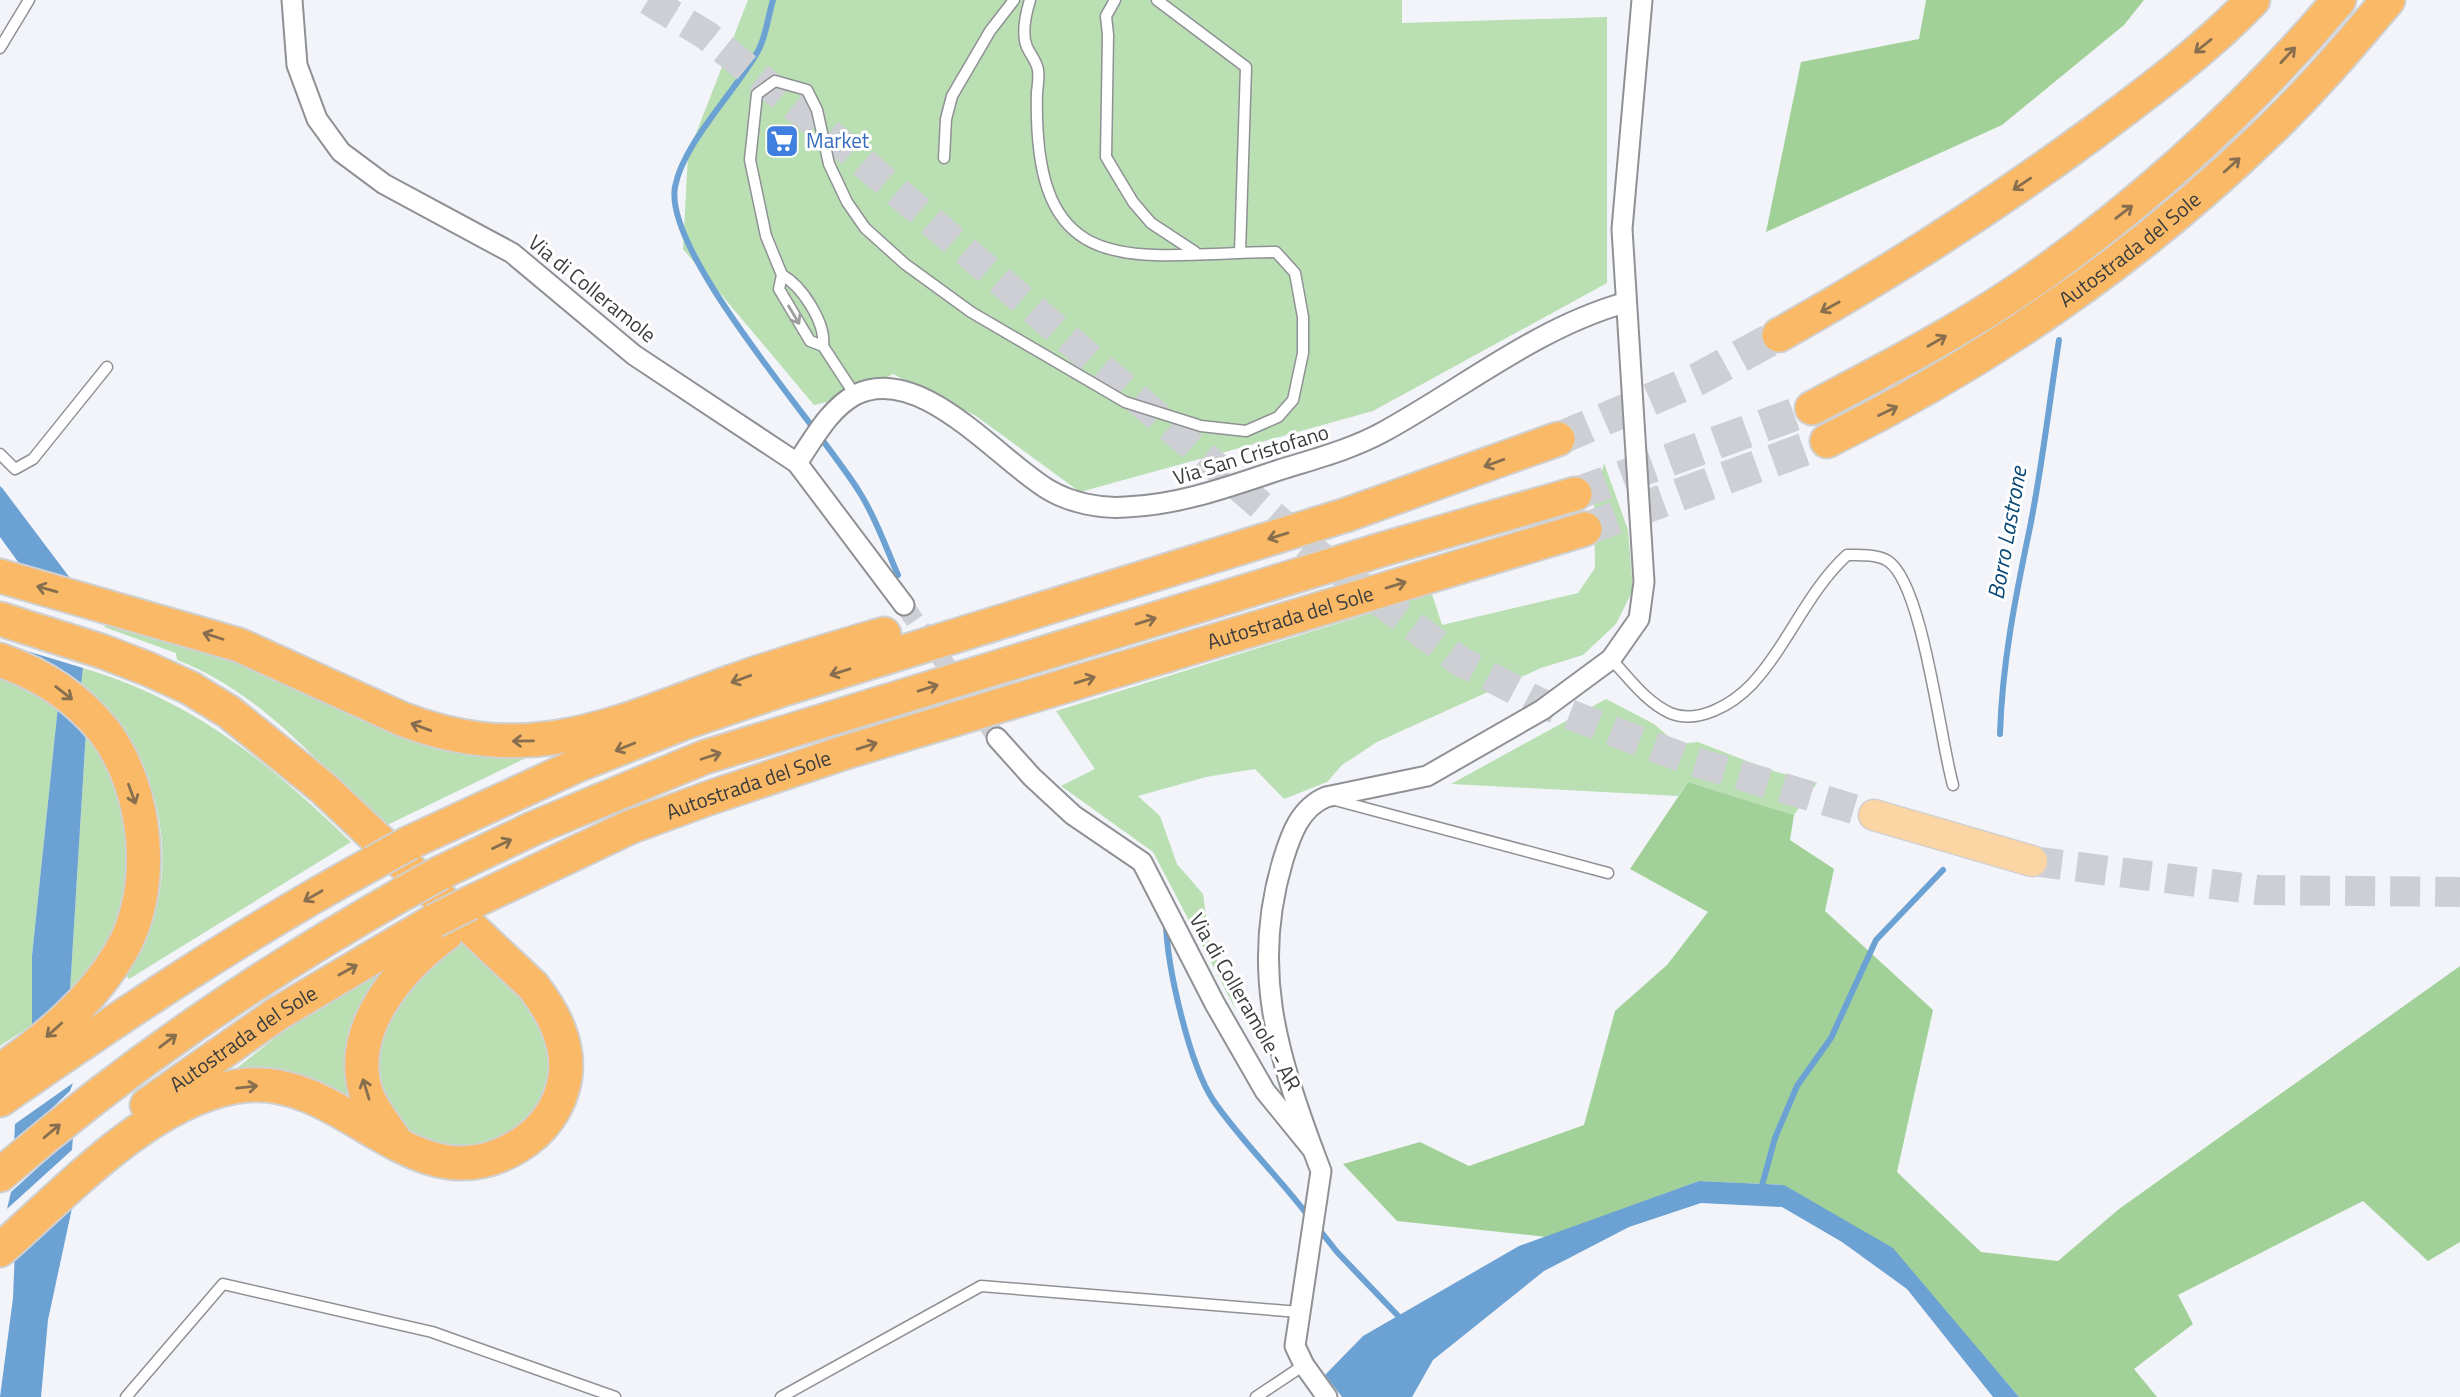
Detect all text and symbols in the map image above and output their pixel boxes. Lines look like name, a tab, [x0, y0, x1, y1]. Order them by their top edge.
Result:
one-way arrow	[2194, 39, 2212, 54]
one-way arrow	[2279, 46, 2296, 64]
supermarket icon: Market	[763, 122, 801, 160]
place label: Market	[806, 124, 870, 156]
one-way arrow	[2223, 157, 2241, 173]
one-way arrow	[2013, 177, 2032, 191]
street label: Autostrada del Sole	[2052, 183, 2207, 314]
one-way arrow	[2114, 204, 2133, 219]
street label: Via di Colleramole	[522, 226, 664, 350]
one-way arrow	[1821, 300, 1841, 314]
one-way arrow	[788, 304, 802, 324]
one-way arrow	[1926, 333, 1946, 347]
one-way arrow	[1877, 403, 1898, 417]
street label: Via San Cristofano	[1169, 415, 1332, 493]
one-way arrow	[1483, 458, 1505, 470]
water label: Borro Lastrone	[1978, 462, 2036, 602]
one-way arrow	[1267, 530, 1289, 543]
street label: Autostrada del Sole	[1203, 577, 1377, 657]
one-way arrow	[1385, 578, 1407, 591]
one-way arrow	[36, 581, 58, 594]
one-way arrow	[1135, 614, 1157, 627]
one-way arrow	[202, 629, 224, 642]
one-way arrow	[829, 666, 851, 679]
one-way arrow	[1074, 672, 1096, 685]
one-way arrow	[730, 673, 752, 686]
one-way arrow	[917, 680, 939, 693]
one-way arrow	[54, 685, 72, 700]
one-way arrow	[411, 720, 433, 732]
one-way arrow	[512, 734, 535, 748]
one-way arrow	[856, 738, 878, 751]
one-way arrow	[615, 741, 636, 754]
street label: Autostrada del Sole	[661, 741, 835, 827]
one-way arrow	[700, 749, 722, 761]
one-way arrow	[127, 782, 139, 804]
one-way arrow	[491, 836, 512, 850]
one-way arrow	[303, 890, 324, 903]
street label: Via di Colleramole - AR	[1182, 907, 1310, 1096]
one-way arrow	[337, 963, 357, 977]
street label: Autostrada del Sole	[162, 977, 323, 1100]
one-way arrow	[45, 1022, 63, 1038]
one-way arrow	[158, 1033, 177, 1048]
one-way arrow	[359, 1079, 372, 1101]
one-way arrow	[235, 1080, 258, 1093]
one-way arrow	[42, 1123, 60, 1139]

